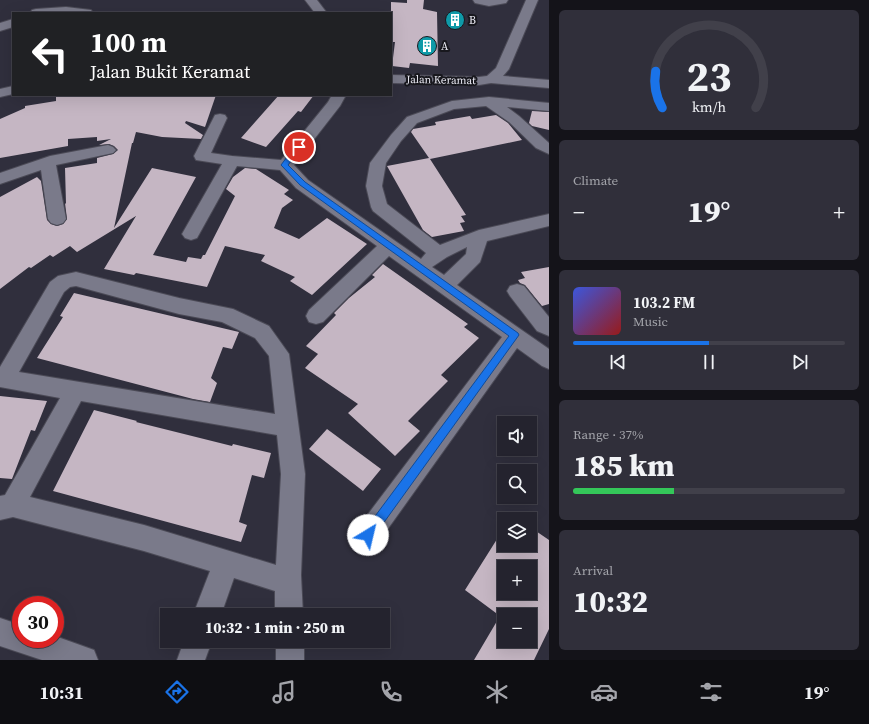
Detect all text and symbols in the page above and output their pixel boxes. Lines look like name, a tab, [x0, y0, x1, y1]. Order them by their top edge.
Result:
building icon: B	[444, 9, 466, 31]
place label: B	[469, 13, 476, 28]
text: 100 m	[90, 23, 167, 61]
icon: left	[24, 28, 76, 80]
building icon: A	[416, 35, 438, 57]
place label: A	[441, 39, 449, 54]
text: 23	[686, 48, 732, 105]
text: Jalan Bukit Keramat	[90, 59, 250, 84]
street label: Jalan Keramat	[405, 72, 476, 88]
text: km/h	[692, 97, 726, 117]
pin	[282, 130, 316, 164]
icon: arrive	[288, 136, 310, 158]
text: Climate	[573, 172, 618, 189]
text: 19°	[688, 191, 730, 232]
text: −	[573, 197, 585, 227]
text: +	[833, 197, 845, 227]
text: 103.2 FM	[633, 292, 695, 313]
text: Music	[633, 313, 668, 330]
icon: previous	[607, 351, 629, 373]
icon: pause	[698, 351, 720, 373]
icon: next	[789, 351, 811, 373]
map controls	[497, 416, 537, 648]
button: sound	[497, 416, 537, 456]
text: Range · 37%	[573, 426, 644, 443]
text: 185 km	[573, 445, 674, 486]
button: search	[497, 464, 537, 504]
button: layers	[497, 512, 537, 552]
position arrow	[347, 514, 389, 556]
button: +	[497, 560, 537, 600]
text: Arrival	[573, 562, 613, 579]
text: 10:32	[573, 581, 648, 622]
speed limit sign: 30	[12, 596, 64, 648]
button: −	[497, 608, 537, 648]
text: 10:32 · 1 min · 250 m	[205, 617, 345, 638]
icon: directions	[163, 678, 191, 706]
icon: music	[270, 678, 298, 706]
icon: phone	[377, 678, 405, 706]
icon: climate	[483, 678, 511, 706]
icon: car	[590, 678, 618, 706]
icon: filters	[697, 678, 725, 706]
text: 10:31	[39, 680, 84, 705]
text: 19°	[804, 680, 830, 705]

